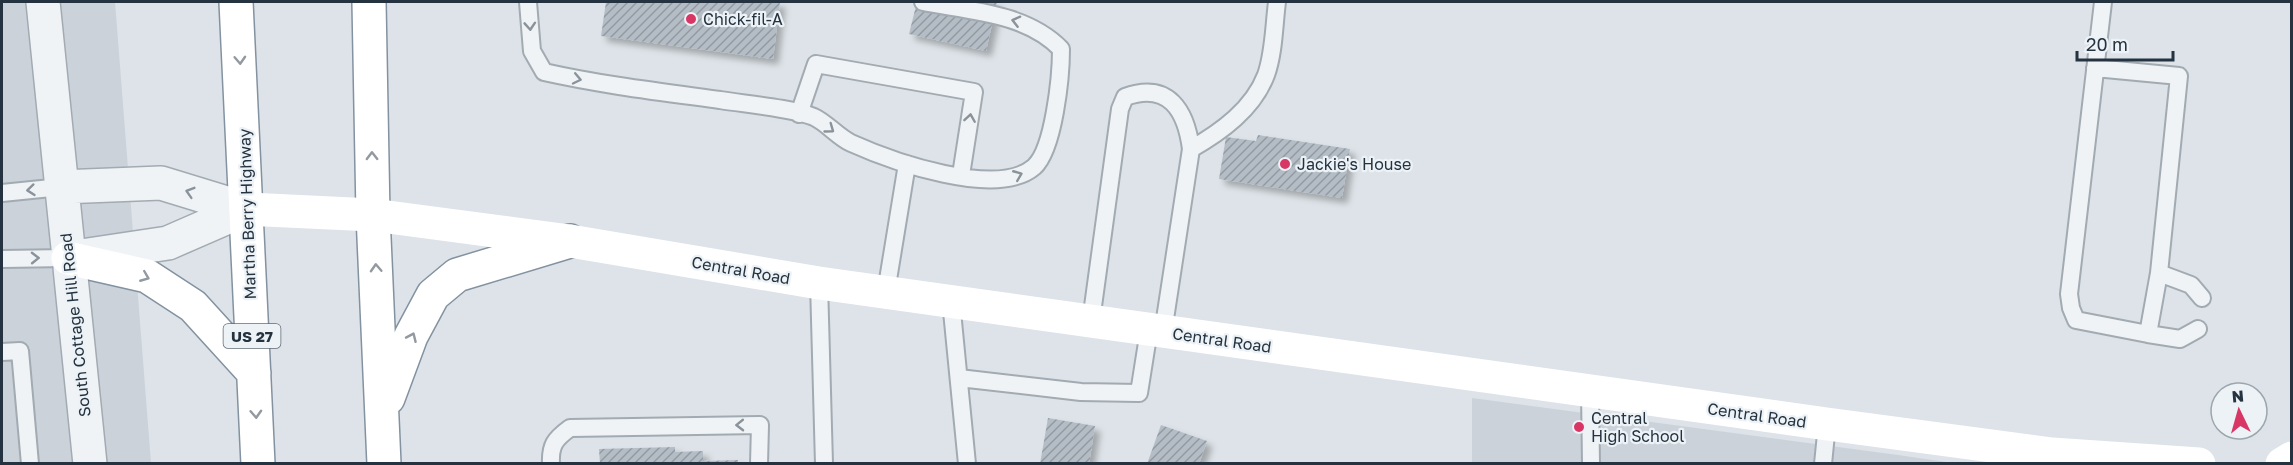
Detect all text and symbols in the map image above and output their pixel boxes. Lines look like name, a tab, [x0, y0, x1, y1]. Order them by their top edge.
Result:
place label: Chick-fil-A	[703, 9, 783, 29]
marker: Chick-fil-A	[684, 12, 698, 26]
one-way arrow	[1011, 16, 1021, 29]
one-way arrow	[523, 22, 536, 31]
scale bar	[2077, 24, 2173, 62]
text: 20 m	[2086, 33, 2128, 55]
one-way arrow	[233, 55, 246, 64]
one-way arrow	[572, 72, 582, 85]
one-way arrow	[963, 113, 975, 122]
one-way arrow	[824, 122, 835, 133]
street label: Martha Berry Highway	[234, 128, 260, 300]
one-way arrow	[366, 152, 378, 161]
place label: Jackie's House	[1297, 154, 1411, 174]
marker: Jackie's House	[1278, 157, 1292, 171]
one-way arrow	[1011, 170, 1022, 182]
one-way arrow	[27, 183, 36, 196]
one-way arrow	[185, 187, 196, 199]
street label: South Cottage Hill Road	[55, 232, 95, 418]
street label: Central Road	[690, 251, 792, 289]
one-way arrow	[30, 252, 39, 265]
one-way arrow	[370, 264, 383, 273]
one-way arrow	[139, 270, 150, 282]
street label: Central Road	[1171, 323, 1273, 357]
road number: US 27	[224, 324, 280, 348]
one-way arrow	[404, 332, 416, 343]
north arrow	[2209, 381, 2269, 441]
text: N	[2231, 386, 2245, 407]
street label: Central Road	[1706, 398, 1808, 432]
place label: Central High School	[1591, 408, 1684, 446]
one-way arrow	[249, 410, 262, 419]
one-way arrow	[735, 419, 744, 432]
marker: Central High School	[1572, 420, 1586, 434]

